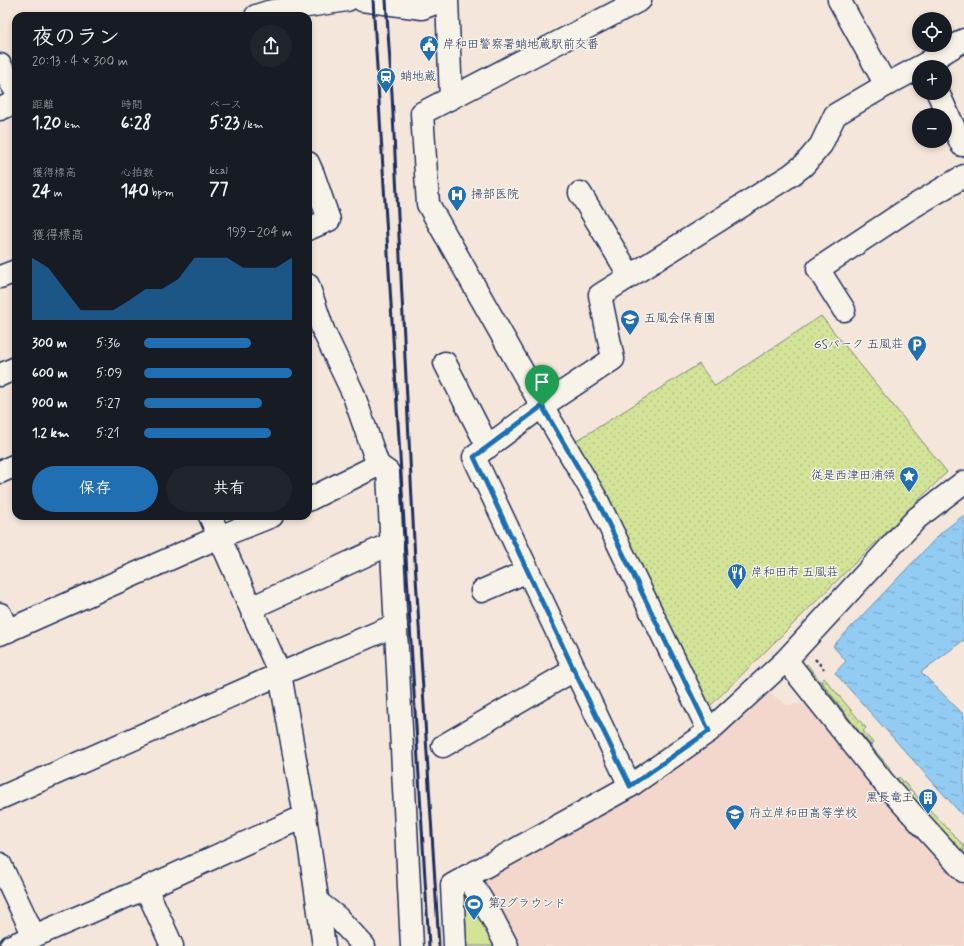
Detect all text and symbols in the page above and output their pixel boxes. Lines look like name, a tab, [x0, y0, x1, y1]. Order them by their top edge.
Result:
map controls	[912, 12, 952, 148]
button: locate	[912, 12, 952, 52]
text: 夜のラン	[32, 24, 120, 52]
button: share	[250, 25, 292, 67]
public building icon: 岸和田警察署蛸地蔵駅前交番	[418, 34, 440, 62]
place label: 岸和田警察署蛸地蔵駅前交番	[443, 37, 599, 53]
text: 20:13 · 4 × 300 m	[32, 53, 128, 70]
button: +	[912, 60, 952, 100]
station icon: 蛸地蔵	[375, 66, 397, 94]
place label: 蛸地蔵	[400, 69, 436, 85]
text: 距離	[32, 98, 54, 112]
text: 時間	[121, 98, 143, 112]
text: ペース	[209, 98, 242, 112]
button: −	[912, 108, 952, 148]
text: 1.20	[32, 112, 61, 134]
text: 6:28	[121, 112, 152, 134]
text: 5:23	[209, 112, 240, 134]
text: km	[61, 118, 80, 132]
text: /km	[240, 118, 263, 132]
text: kcal	[209, 164, 228, 178]
text: 獲得標高	[32, 166, 76, 180]
text: 心拍数	[121, 166, 154, 180]
text: 77	[209, 178, 228, 200]
text: 24	[32, 180, 51, 202]
text: 140	[121, 180, 149, 202]
hospital icon: 掃部医院	[446, 184, 468, 212]
text: m	[51, 186, 62, 200]
text: bpm	[149, 186, 174, 200]
place label: 掃部医院	[471, 187, 519, 203]
text: 199–204 m	[226, 224, 292, 241]
text: 獲得標高	[32, 227, 84, 244]
school or university icon: 五風会保育園	[619, 308, 641, 336]
place label: 五風会保育園	[644, 311, 716, 327]
parking icon: GSパーク 五風荘	[906, 334, 928, 362]
text: 300 m	[32, 335, 67, 352]
text: 5:36	[96, 335, 120, 352]
place label: GSパーク 五風荘	[814, 337, 903, 353]
text: 600 m	[32, 365, 68, 382]
text: 5:09	[96, 365, 122, 382]
pin	[525, 365, 559, 406]
icon: arrive	[531, 371, 553, 393]
text: 900 m	[32, 395, 68, 412]
text: 5:27	[96, 395, 120, 412]
text: 1.2 km	[32, 425, 69, 442]
text: 5:21	[96, 425, 119, 442]
place icon: 従是西津田浦領	[898, 465, 920, 493]
button: 保存	[32, 466, 158, 512]
button: 共有	[166, 466, 292, 512]
place label: 従是西津田浦領	[811, 468, 895, 484]
restaurant icon: 岸和田市 五風荘	[726, 562, 748, 590]
place label: 岸和田市 五風荘	[751, 565, 838, 581]
building icon: 黒長竜王	[917, 787, 939, 815]
place label: 黒長竜王	[866, 790, 914, 806]
school or university icon: 府立岸和田高等学校	[724, 803, 746, 831]
place label: 府立岸和田高等学校	[749, 806, 857, 822]
sports icon: 第2グラウンド	[463, 893, 485, 921]
place label: 第2グラウンド	[488, 896, 566, 912]

